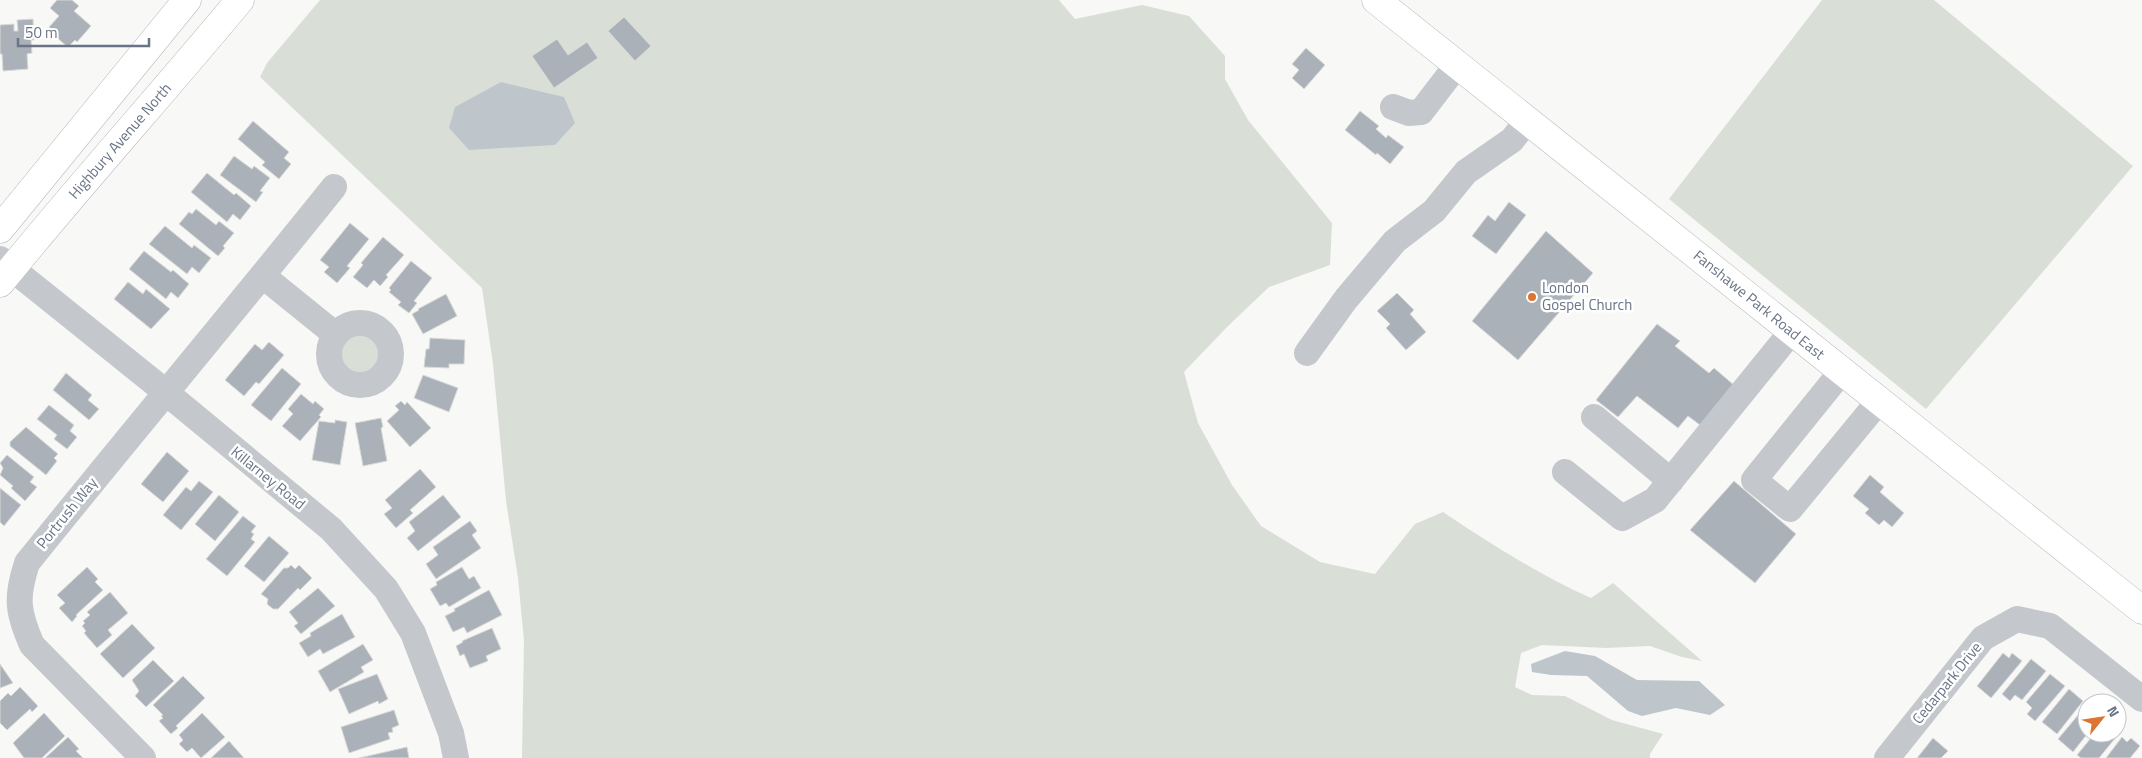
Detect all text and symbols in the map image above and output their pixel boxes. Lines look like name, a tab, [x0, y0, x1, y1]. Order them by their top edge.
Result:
scale bar	[18, 15, 149, 47]
text: 50 m	[25, 21, 58, 44]
street label: Highbury Avenue North	[63, 77, 177, 204]
street label: Fanshawe Park Road East	[1689, 244, 1831, 365]
place label: London Gospel Church	[1542, 276, 1632, 316]
marker: London Gospel Church	[1526, 291, 1538, 303]
street label: Killarney Road	[226, 440, 311, 515]
street label: Portrush Way	[30, 472, 103, 554]
street label: Cedarpark Drive	[1906, 637, 1987, 729]
north arrow	[2077, 693, 2127, 743]
text: N	[2102, 702, 2125, 721]

